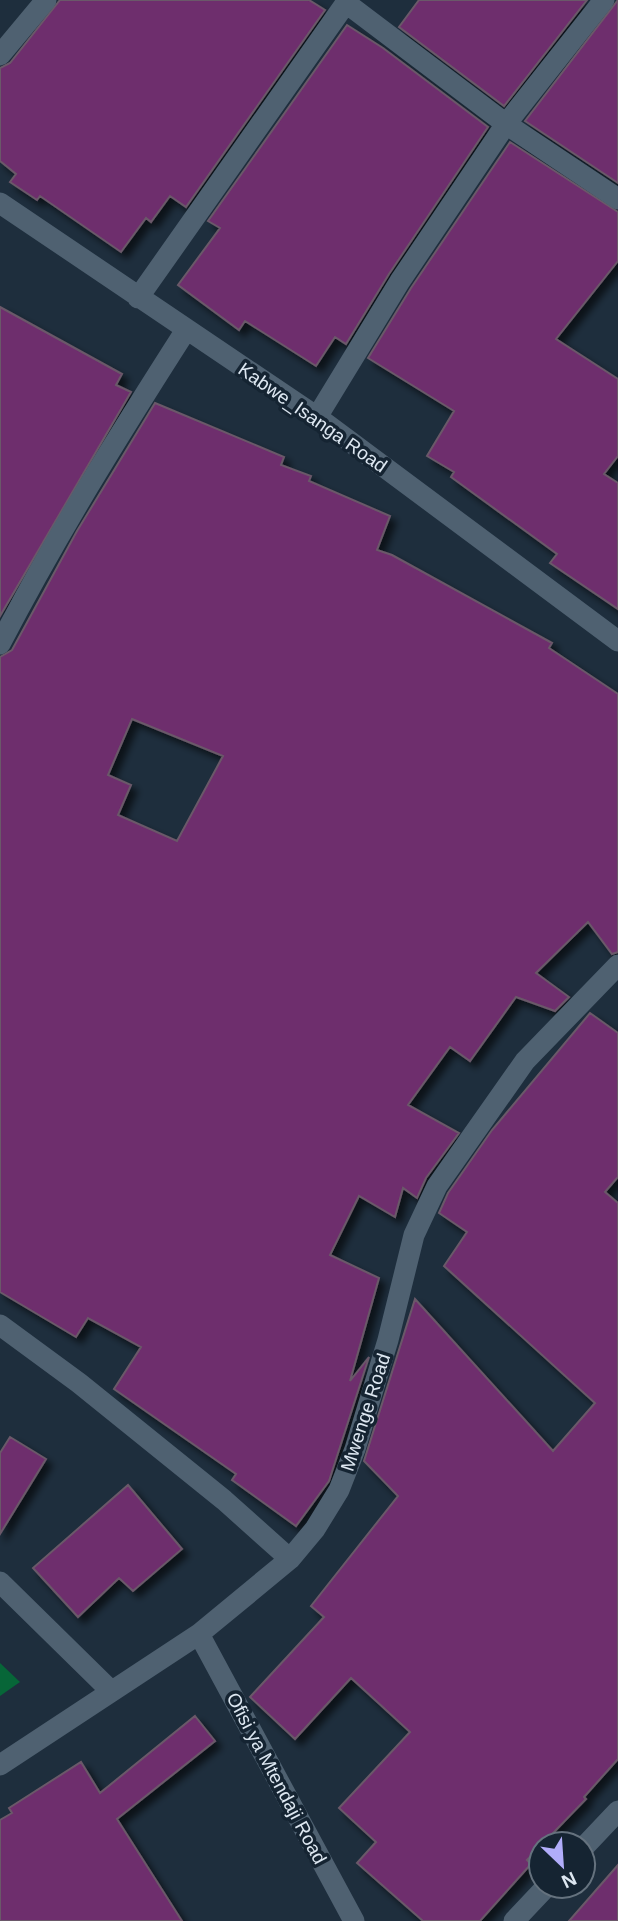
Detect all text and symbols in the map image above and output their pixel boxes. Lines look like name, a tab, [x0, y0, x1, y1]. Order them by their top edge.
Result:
street label: Kabwe_Isanga Road	[234, 358, 391, 477]
street label: Mwenge Road	[337, 1351, 394, 1474]
street label: Ofisi ya Mtendaji Road	[222, 1689, 331, 1868]
north arrow	[527, 1830, 597, 1900]
text: N	[558, 1868, 580, 1892]

